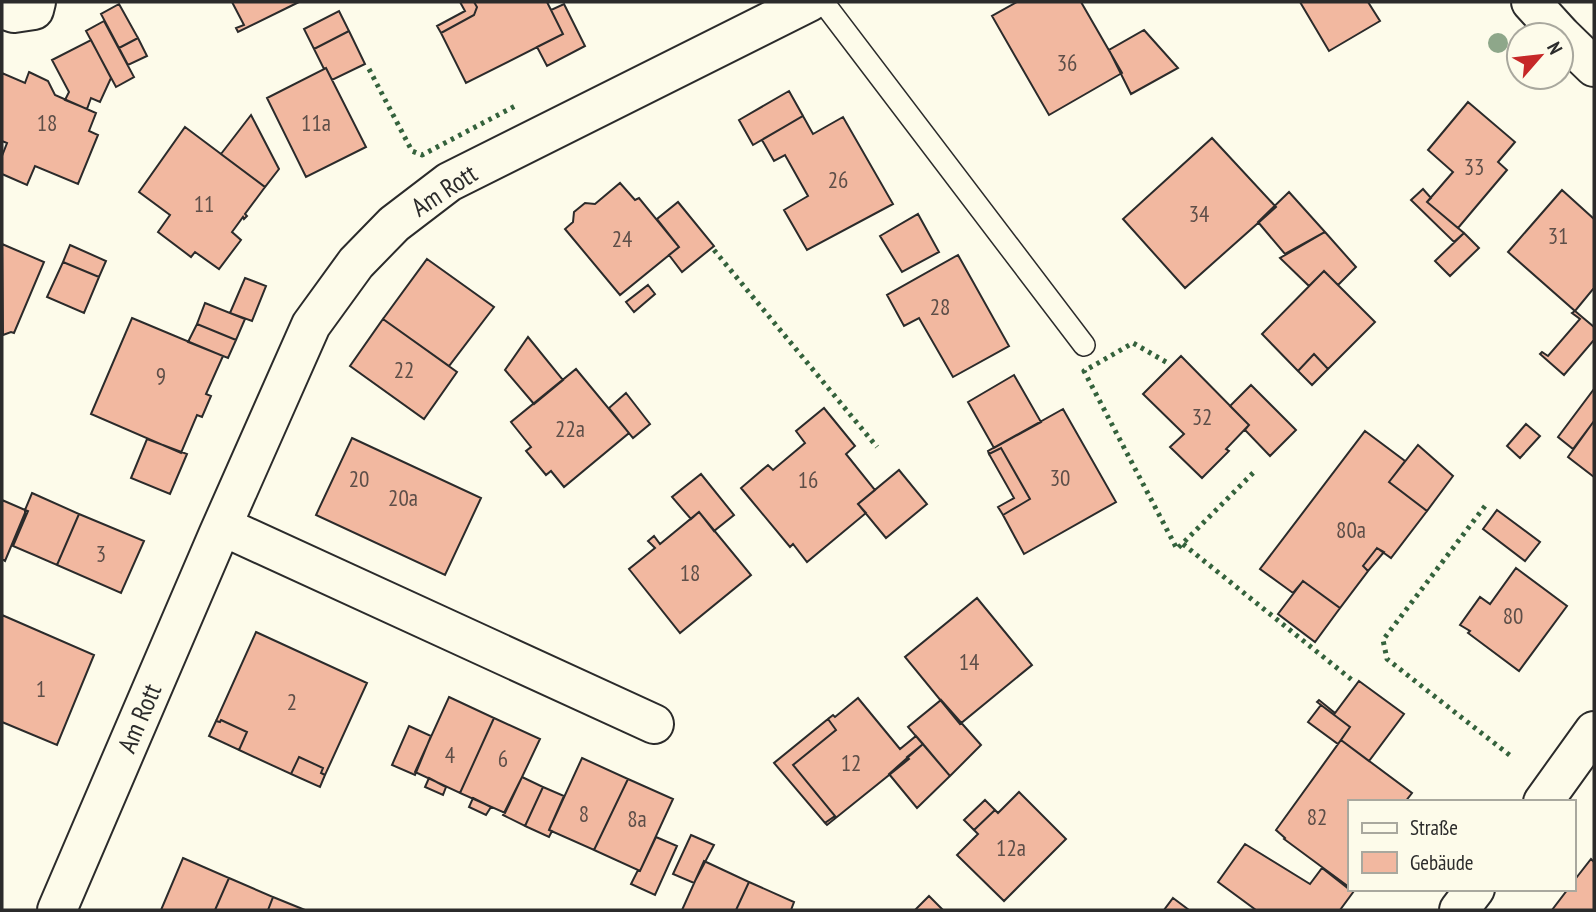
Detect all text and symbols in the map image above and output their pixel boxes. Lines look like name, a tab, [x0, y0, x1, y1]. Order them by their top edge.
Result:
north arrow	[1505, 21, 1575, 91]
text: N	[1542, 38, 1568, 58]
house number: 36	[1057, 48, 1077, 77]
house number: 18	[37, 108, 57, 137]
house number: 11a	[301, 108, 331, 137]
house number: 33	[1464, 152, 1484, 181]
street label: Am Rott	[405, 157, 483, 223]
house number: 26	[828, 165, 848, 194]
house number: 11	[194, 189, 214, 218]
house number: 34	[1189, 199, 1209, 228]
house number: 31	[1548, 221, 1568, 250]
house number: 24	[612, 224, 632, 253]
house number: 28	[930, 292, 950, 321]
house number: 22	[394, 355, 414, 384]
house number: 9	[156, 361, 166, 390]
house number: 32	[1192, 402, 1212, 431]
house number: 22a	[555, 414, 585, 443]
house number: 30	[1050, 463, 1070, 492]
house number: 20	[349, 464, 369, 493]
house number: 16	[798, 465, 818, 494]
house number: 20a	[388, 483, 418, 512]
house number: 80a	[1336, 515, 1366, 544]
house number: 3	[96, 539, 106, 568]
house number: 18	[680, 558, 700, 587]
house number: 80	[1503, 601, 1523, 630]
house number: 14	[959, 647, 979, 676]
house number: 1	[36, 674, 46, 703]
street label: Am Rott	[110, 679, 168, 757]
house number: 2	[287, 687, 297, 716]
house number: 4	[445, 740, 455, 769]
house number: 6	[498, 744, 508, 773]
house number: 12	[841, 748, 861, 777]
house number: 8	[579, 799, 589, 828]
legend	[1348, 800, 1575, 891]
house number: 82	[1307, 802, 1327, 831]
house number: 8a	[627, 804, 647, 833]
text: Straße	[1410, 814, 1458, 841]
house number: 12a	[996, 833, 1026, 862]
text: Gebäude	[1410, 849, 1473, 876]

